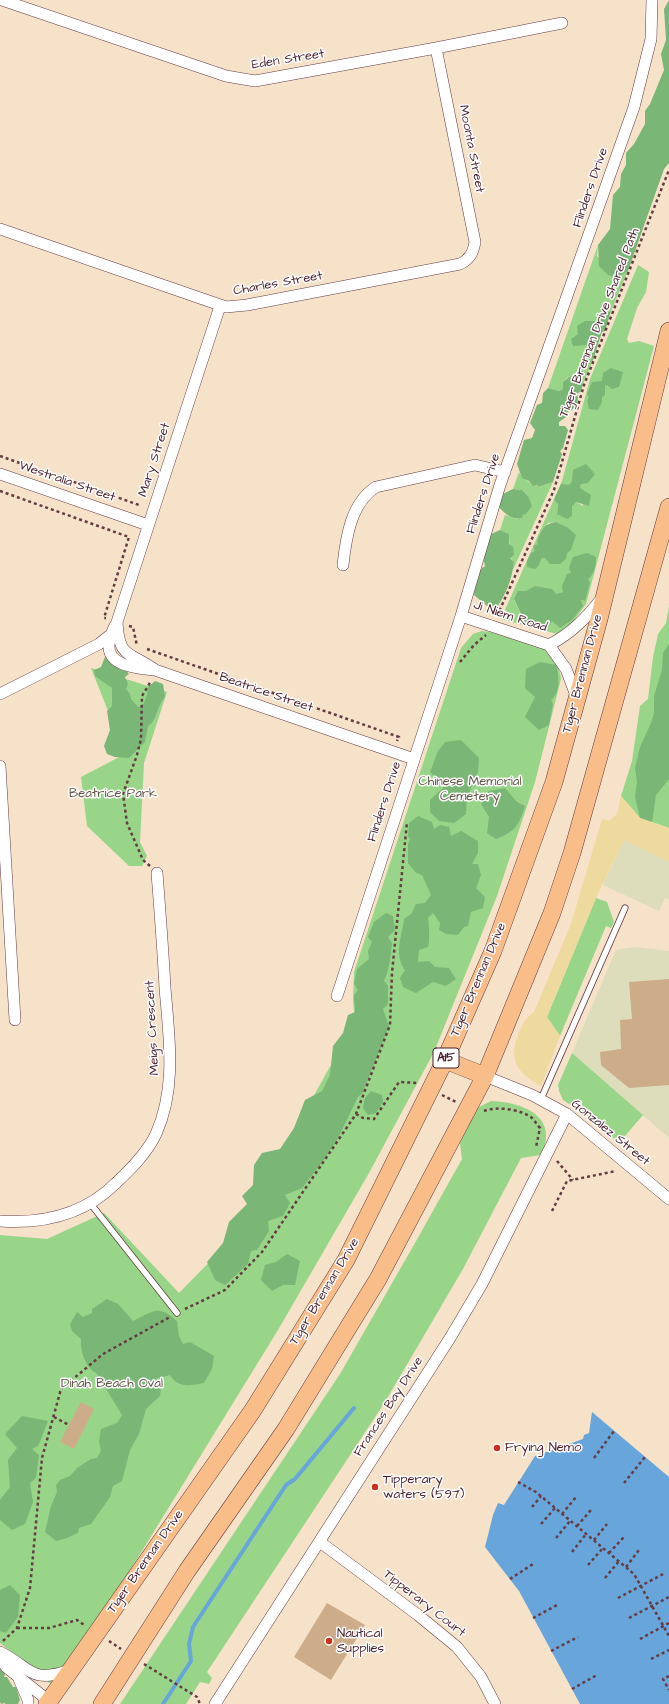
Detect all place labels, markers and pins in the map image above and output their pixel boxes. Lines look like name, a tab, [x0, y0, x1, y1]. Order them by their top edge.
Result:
place label: Frying Nemo	[505, 1440, 581, 1456]
marker: Frying Nemo	[492, 1443, 502, 1453]
place label: Tipperary waters (597)	[383, 1472, 464, 1503]
marker: Tipperary waters (597)	[370, 1482, 380, 1492]
place label: Nautical Supplies	[337, 1626, 384, 1657]
marker: Nautical Supplies	[324, 1636, 334, 1646]

